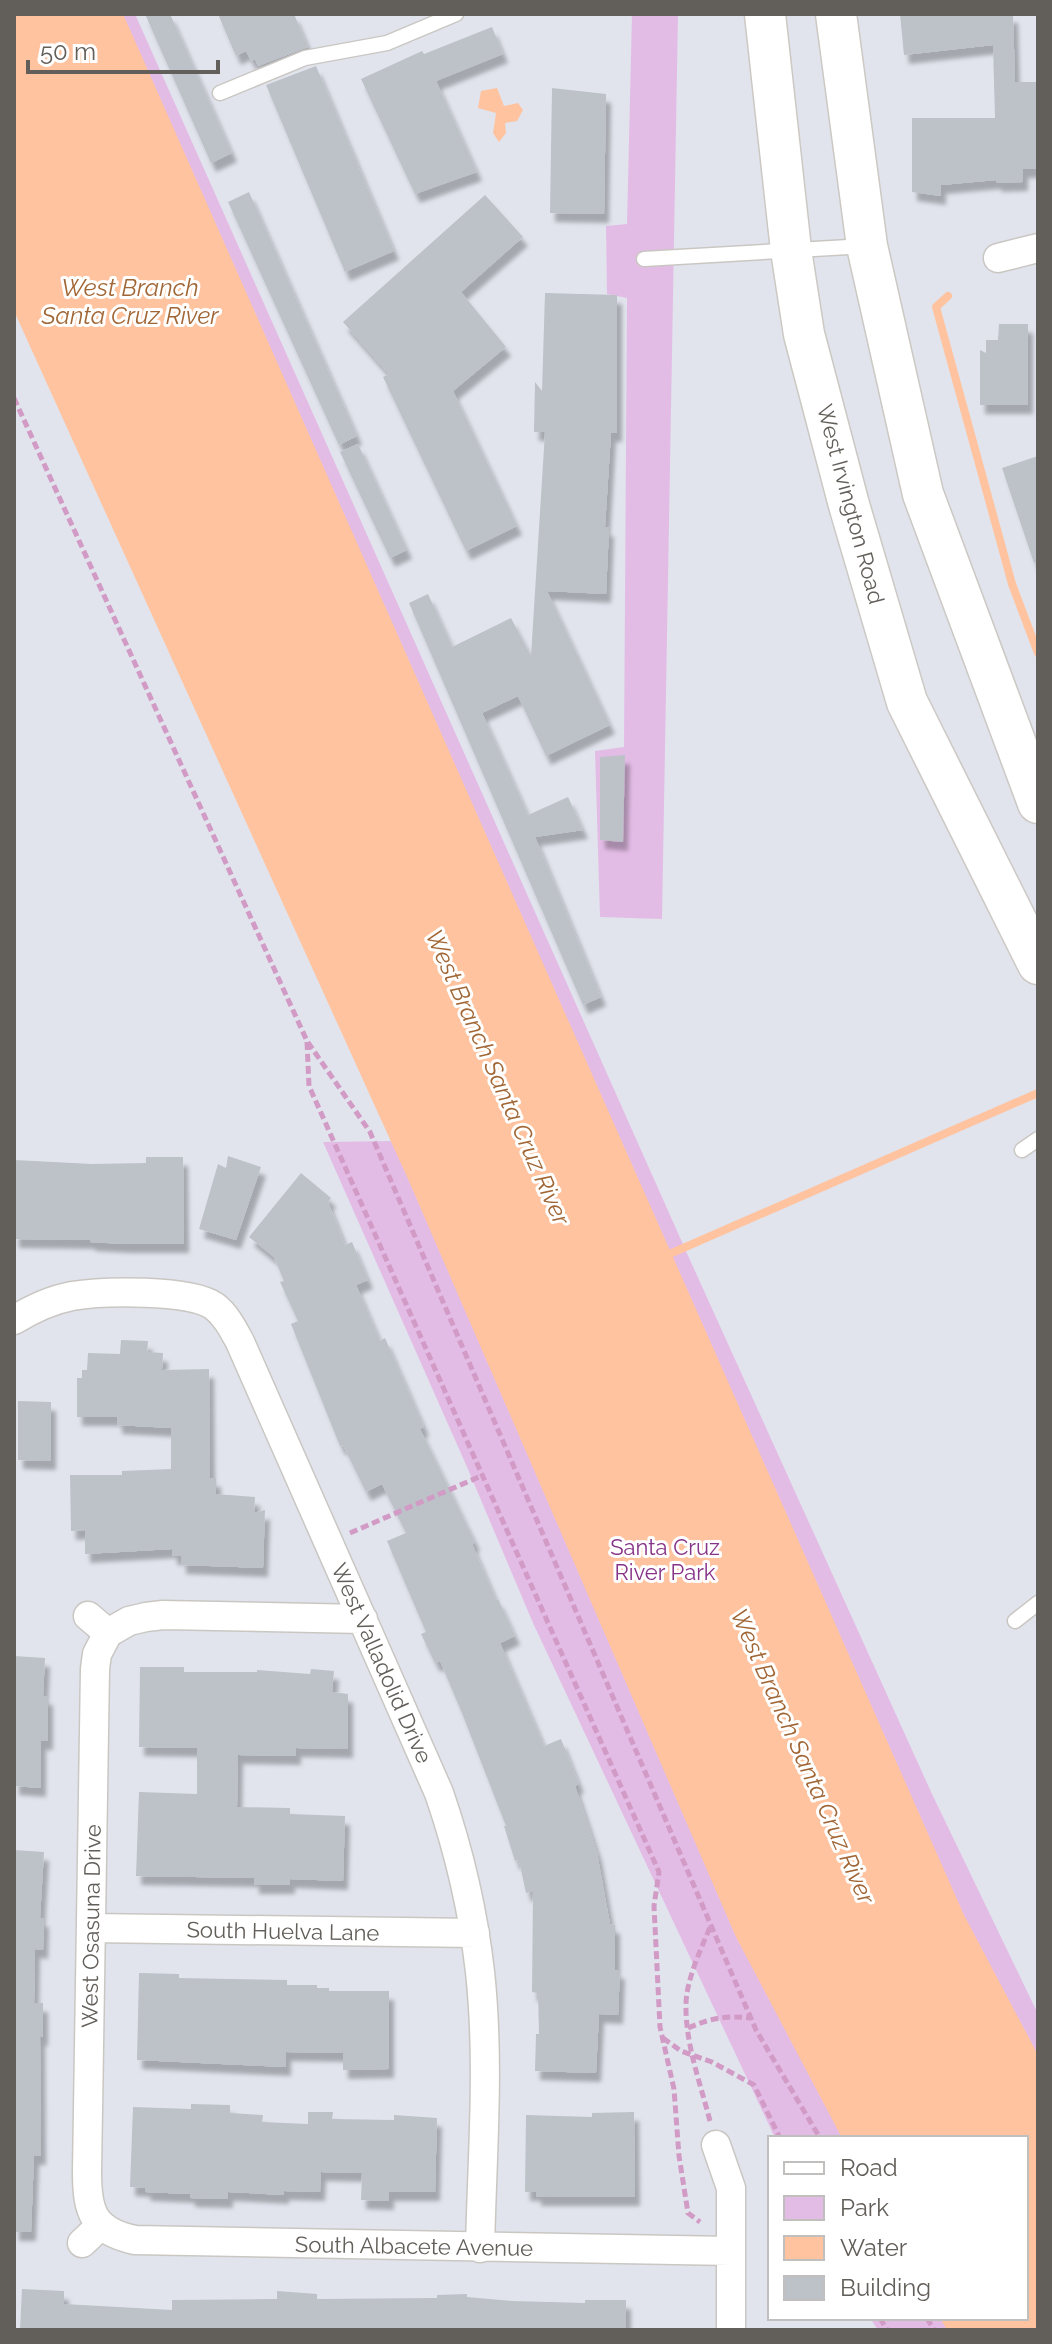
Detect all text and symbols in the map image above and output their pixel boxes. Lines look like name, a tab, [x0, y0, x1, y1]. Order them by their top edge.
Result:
scale bar	[28, 24, 218, 74]
text: 50 m	[40, 37, 96, 66]
water label: West Branch Santa Cruz River	[41, 273, 219, 330]
street label: West Irvington Road	[812, 401, 890, 607]
water label: West Branch Santa Cruz River	[420, 925, 577, 1230]
park label: Santa Cruz River Park	[610, 1534, 720, 1585]
street label: West Valladolid Drive	[326, 1559, 438, 1767]
water label: West Branch Santa Cruz River	[725, 1604, 882, 1909]
street label: West Osasuna Drive	[76, 1824, 106, 2028]
street label: South Huelva Lane	[186, 1916, 380, 1946]
legend	[768, 2136, 1028, 2320]
text: Road	[840, 2153, 898, 2182]
text: Park	[840, 2193, 889, 2222]
street label: South Albacete Avenue	[295, 2231, 533, 2261]
text: Water	[840, 2233, 908, 2262]
text: Building	[840, 2273, 931, 2302]

